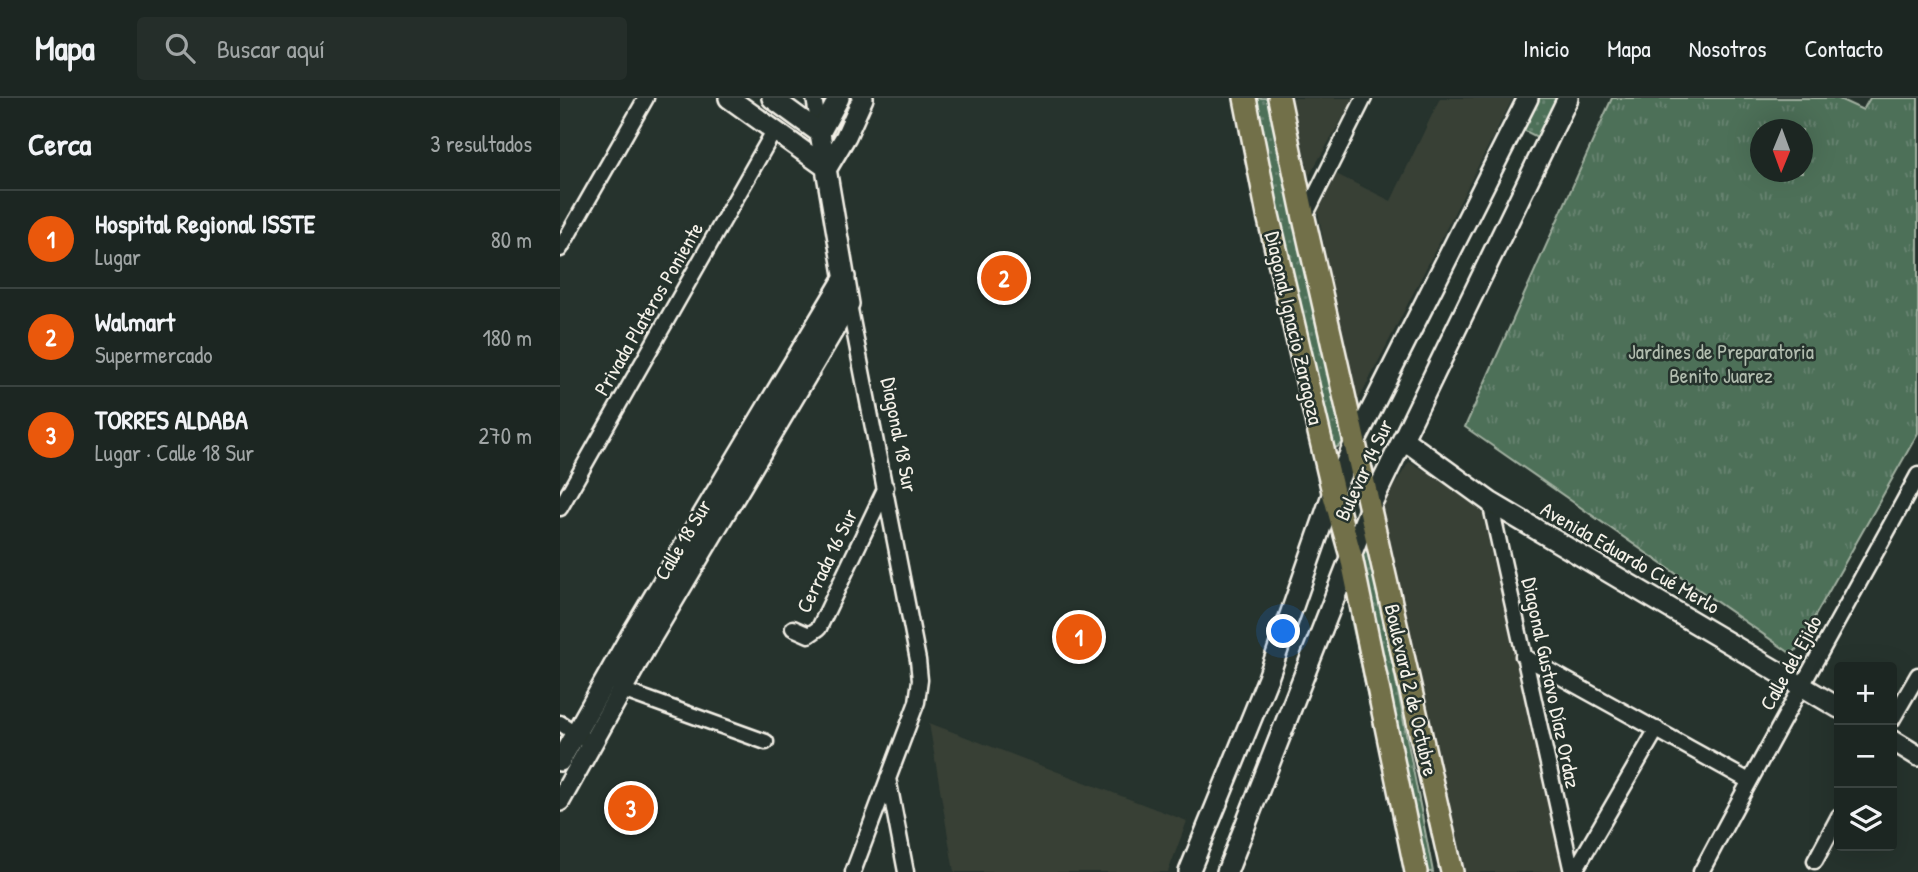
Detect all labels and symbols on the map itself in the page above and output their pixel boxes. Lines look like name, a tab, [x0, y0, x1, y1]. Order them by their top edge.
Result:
north arrow	[1750, 119, 1813, 182]
street label: Privada Plateros Poniente	[587, 217, 710, 401]
street label: Diagonal Ignacio Zaragoza	[1258, 229, 1331, 427]
pin: 2	[981, 252, 1027, 304]
park label: Jardines de Preparatoria Benito Juarez	[1628, 337, 1814, 390]
street label: Diagonal 18 Sur	[874, 375, 925, 495]
street label: Bulevar 14 Sur	[1327, 414, 1400, 525]
street label: Calle 18 Sur	[647, 494, 718, 586]
street label: Avenida Eduardo Cué Merlo	[1535, 494, 1725, 621]
street label: Cerrada 16 Sur	[789, 504, 864, 618]
street label: Diagonal Gustavo Díaz Ordaz	[1515, 575, 1588, 791]
street label: Boulevard 2 de Octubre	[1378, 601, 1445, 779]
street label: Calle del Ejido	[1753, 610, 1829, 715]
pin: 1	[1056, 611, 1102, 663]
your location	[1266, 614, 1300, 648]
pin: 3	[608, 782, 654, 834]

